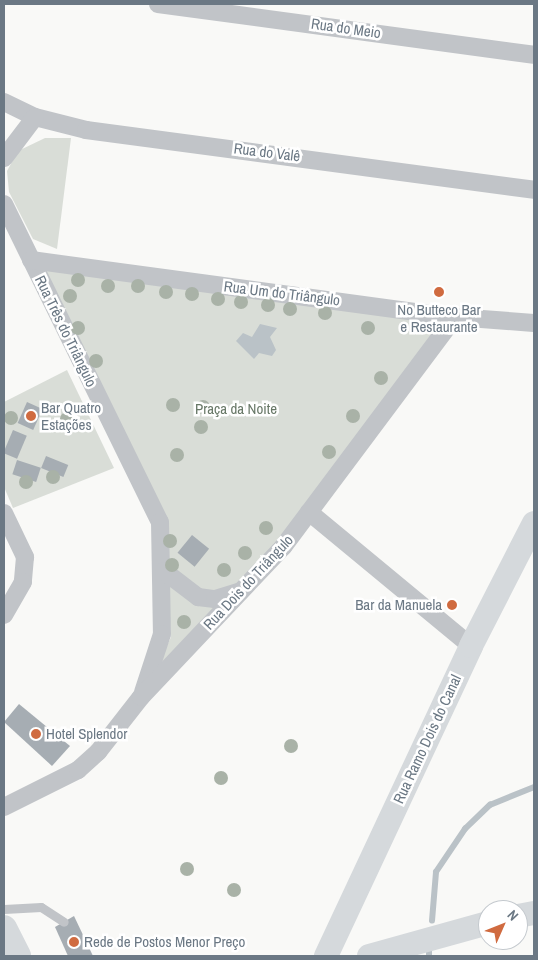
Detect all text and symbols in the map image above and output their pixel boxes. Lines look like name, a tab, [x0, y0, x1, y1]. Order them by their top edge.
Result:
street label: Rua do Meio	[310, 14, 382, 42]
street label: Rua do Valê	[233, 139, 301, 165]
street label: Rua Três do Triângulo	[31, 272, 101, 390]
street label: Rua Um do Triângulo	[223, 277, 341, 309]
marker: No Butteco Bar e Restaurante	[433, 286, 445, 298]
place label: No Butteco Bar e Restaurante	[397, 300, 481, 335]
place label: Bar Quatro Estações	[41, 398, 101, 433]
park label: Praça da Noite	[195, 400, 277, 418]
marker: Bar Quatro Estações	[25, 410, 37, 422]
street label: Rua Dois do Triângulo	[199, 531, 297, 633]
place label: Bar da Manuela	[355, 596, 442, 614]
marker: Bar da Manuela	[446, 599, 458, 611]
street label: Rua Ramo Dois do Canal	[389, 672, 465, 806]
place label: Hotel Splendor	[46, 725, 127, 743]
marker: Hotel Splendor	[30, 728, 42, 740]
north arrow	[478, 900, 528, 950]
text: N	[504, 906, 522, 925]
place label: Rede de Postos Menor Preço	[84, 933, 245, 951]
marker: Rede de Postos Menor Preço	[68, 936, 80, 948]

